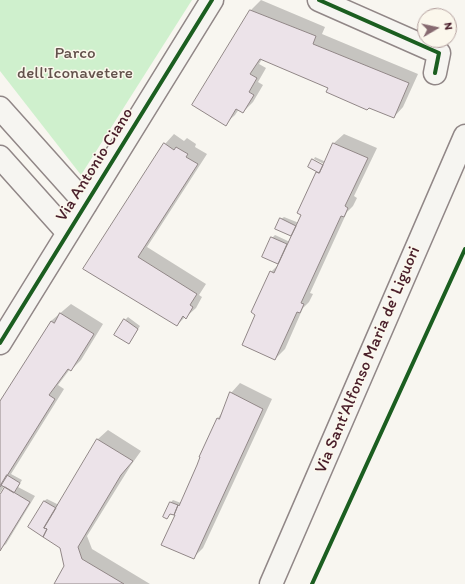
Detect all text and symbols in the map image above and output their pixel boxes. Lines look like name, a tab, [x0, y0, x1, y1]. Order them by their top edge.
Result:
north arrow	[417, 8, 457, 48]
text: N	[441, 22, 455, 31]
park label: Parco dell'Iconavetere	[17, 44, 133, 84]
street label: Via Antonio Ciano	[52, 104, 138, 226]
street label: Via Sant'Alfonso Maria de' Liguori	[311, 244, 425, 476]

